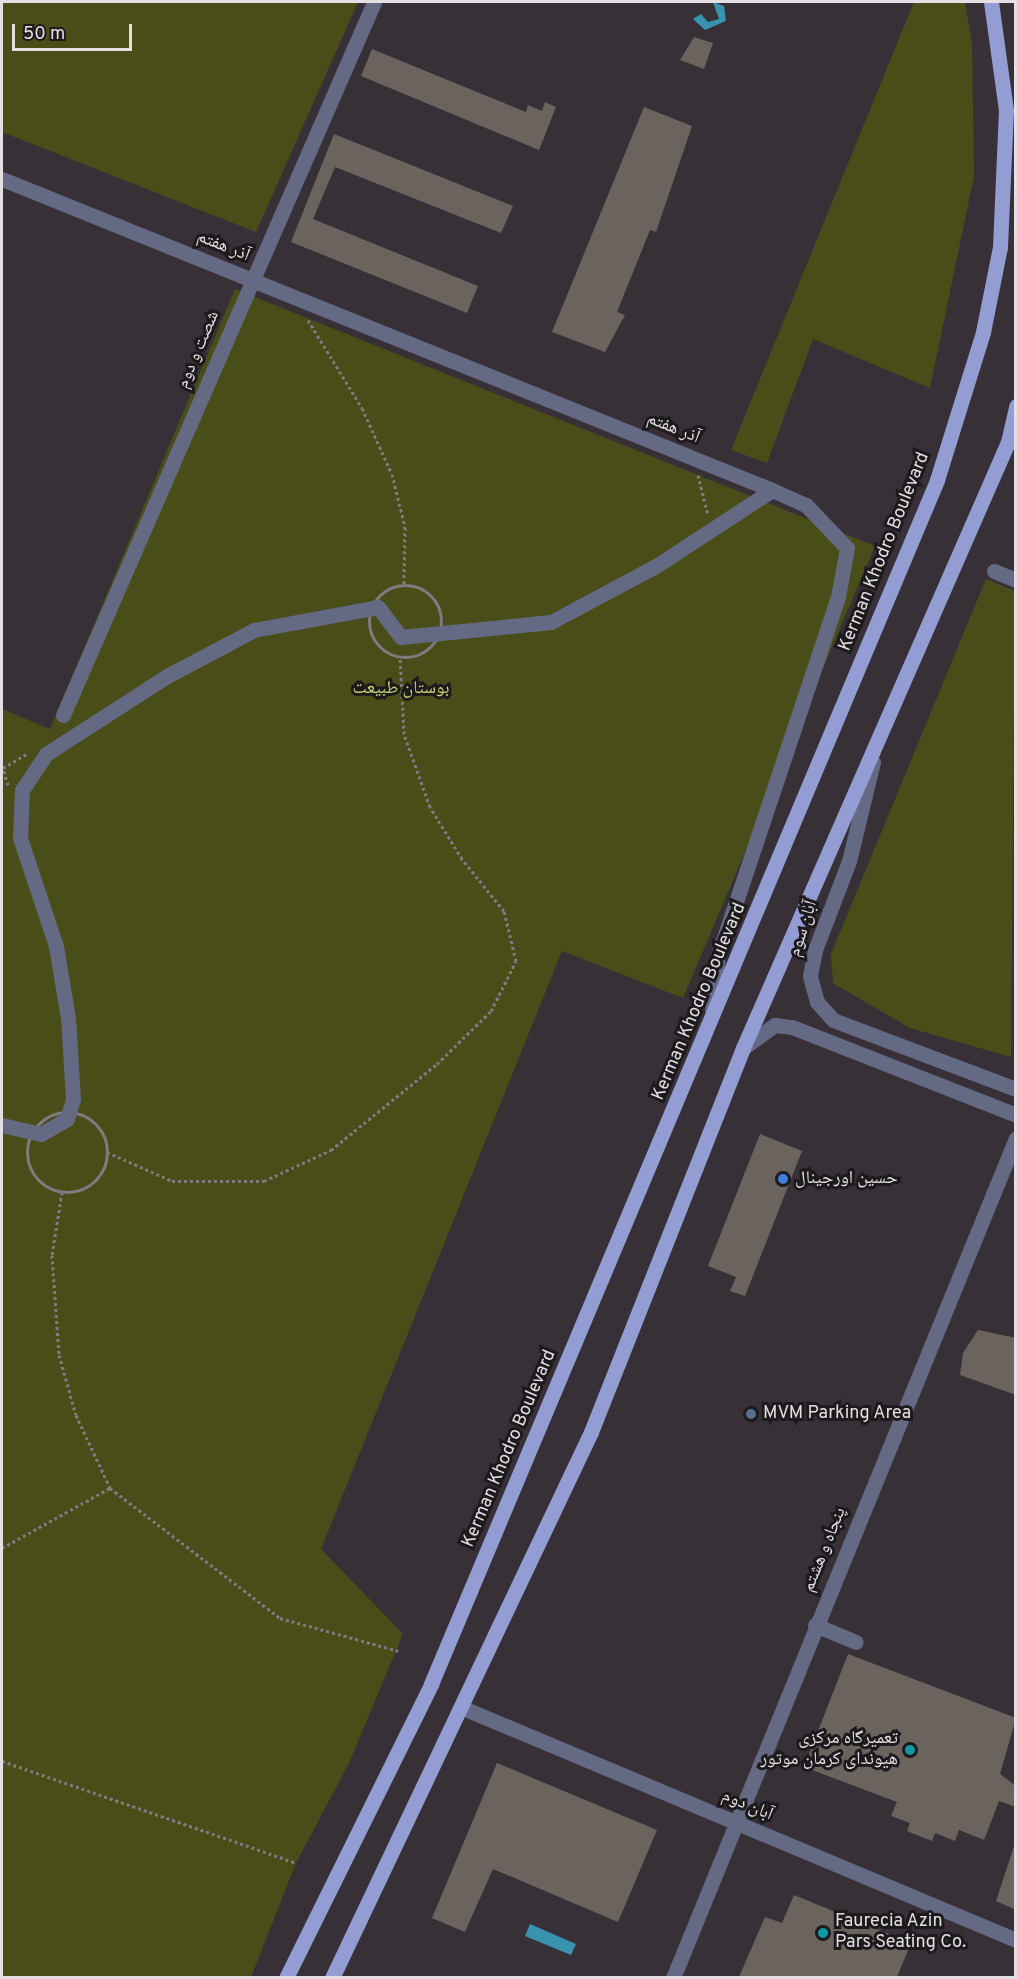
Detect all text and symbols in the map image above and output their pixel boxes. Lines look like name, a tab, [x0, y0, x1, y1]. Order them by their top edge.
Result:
scale bar	[15, 12, 135, 50]
text: 50 m	[23, 23, 65, 46]
street label: آذر هفتم	[193, 227, 253, 267]
street label: شصت و دوم	[173, 308, 225, 392]
street label: آذر هفتم	[643, 409, 703, 449]
street label: Kerman Khodro Boulevard	[835, 449, 935, 655]
park label: بوستان طبیعت	[353, 678, 449, 700]
street label: آبان سوم	[785, 898, 823, 960]
street label: Kerman Khodro Boulevard	[649, 900, 751, 1104]
place label: حسین اورجینال	[795, 1168, 898, 1190]
marker: حسین اورجینال	[776, 1172, 790, 1186]
street label: Kerman Khodro Boulevard	[459, 1347, 561, 1551]
place label: MVM Parking Area	[763, 1403, 912, 1425]
marker: MVM Parking Area	[744, 1407, 758, 1421]
street label: پنجاه و هشتم	[798, 1505, 852, 1595]
place label: تعمیرگاه مرکزی هیوندای کرمان موتور	[760, 1729, 898, 1772]
marker: تعمیرگاه مرکزی هیوندای کرمان موتور	[903, 1743, 917, 1757]
street label: آبان دوم	[718, 1786, 776, 1826]
place label: Faurecia Azin Pars Seating Co.	[835, 1912, 966, 1954]
marker: Faurecia Azin Pars Seating Co.	[816, 1926, 830, 1940]

